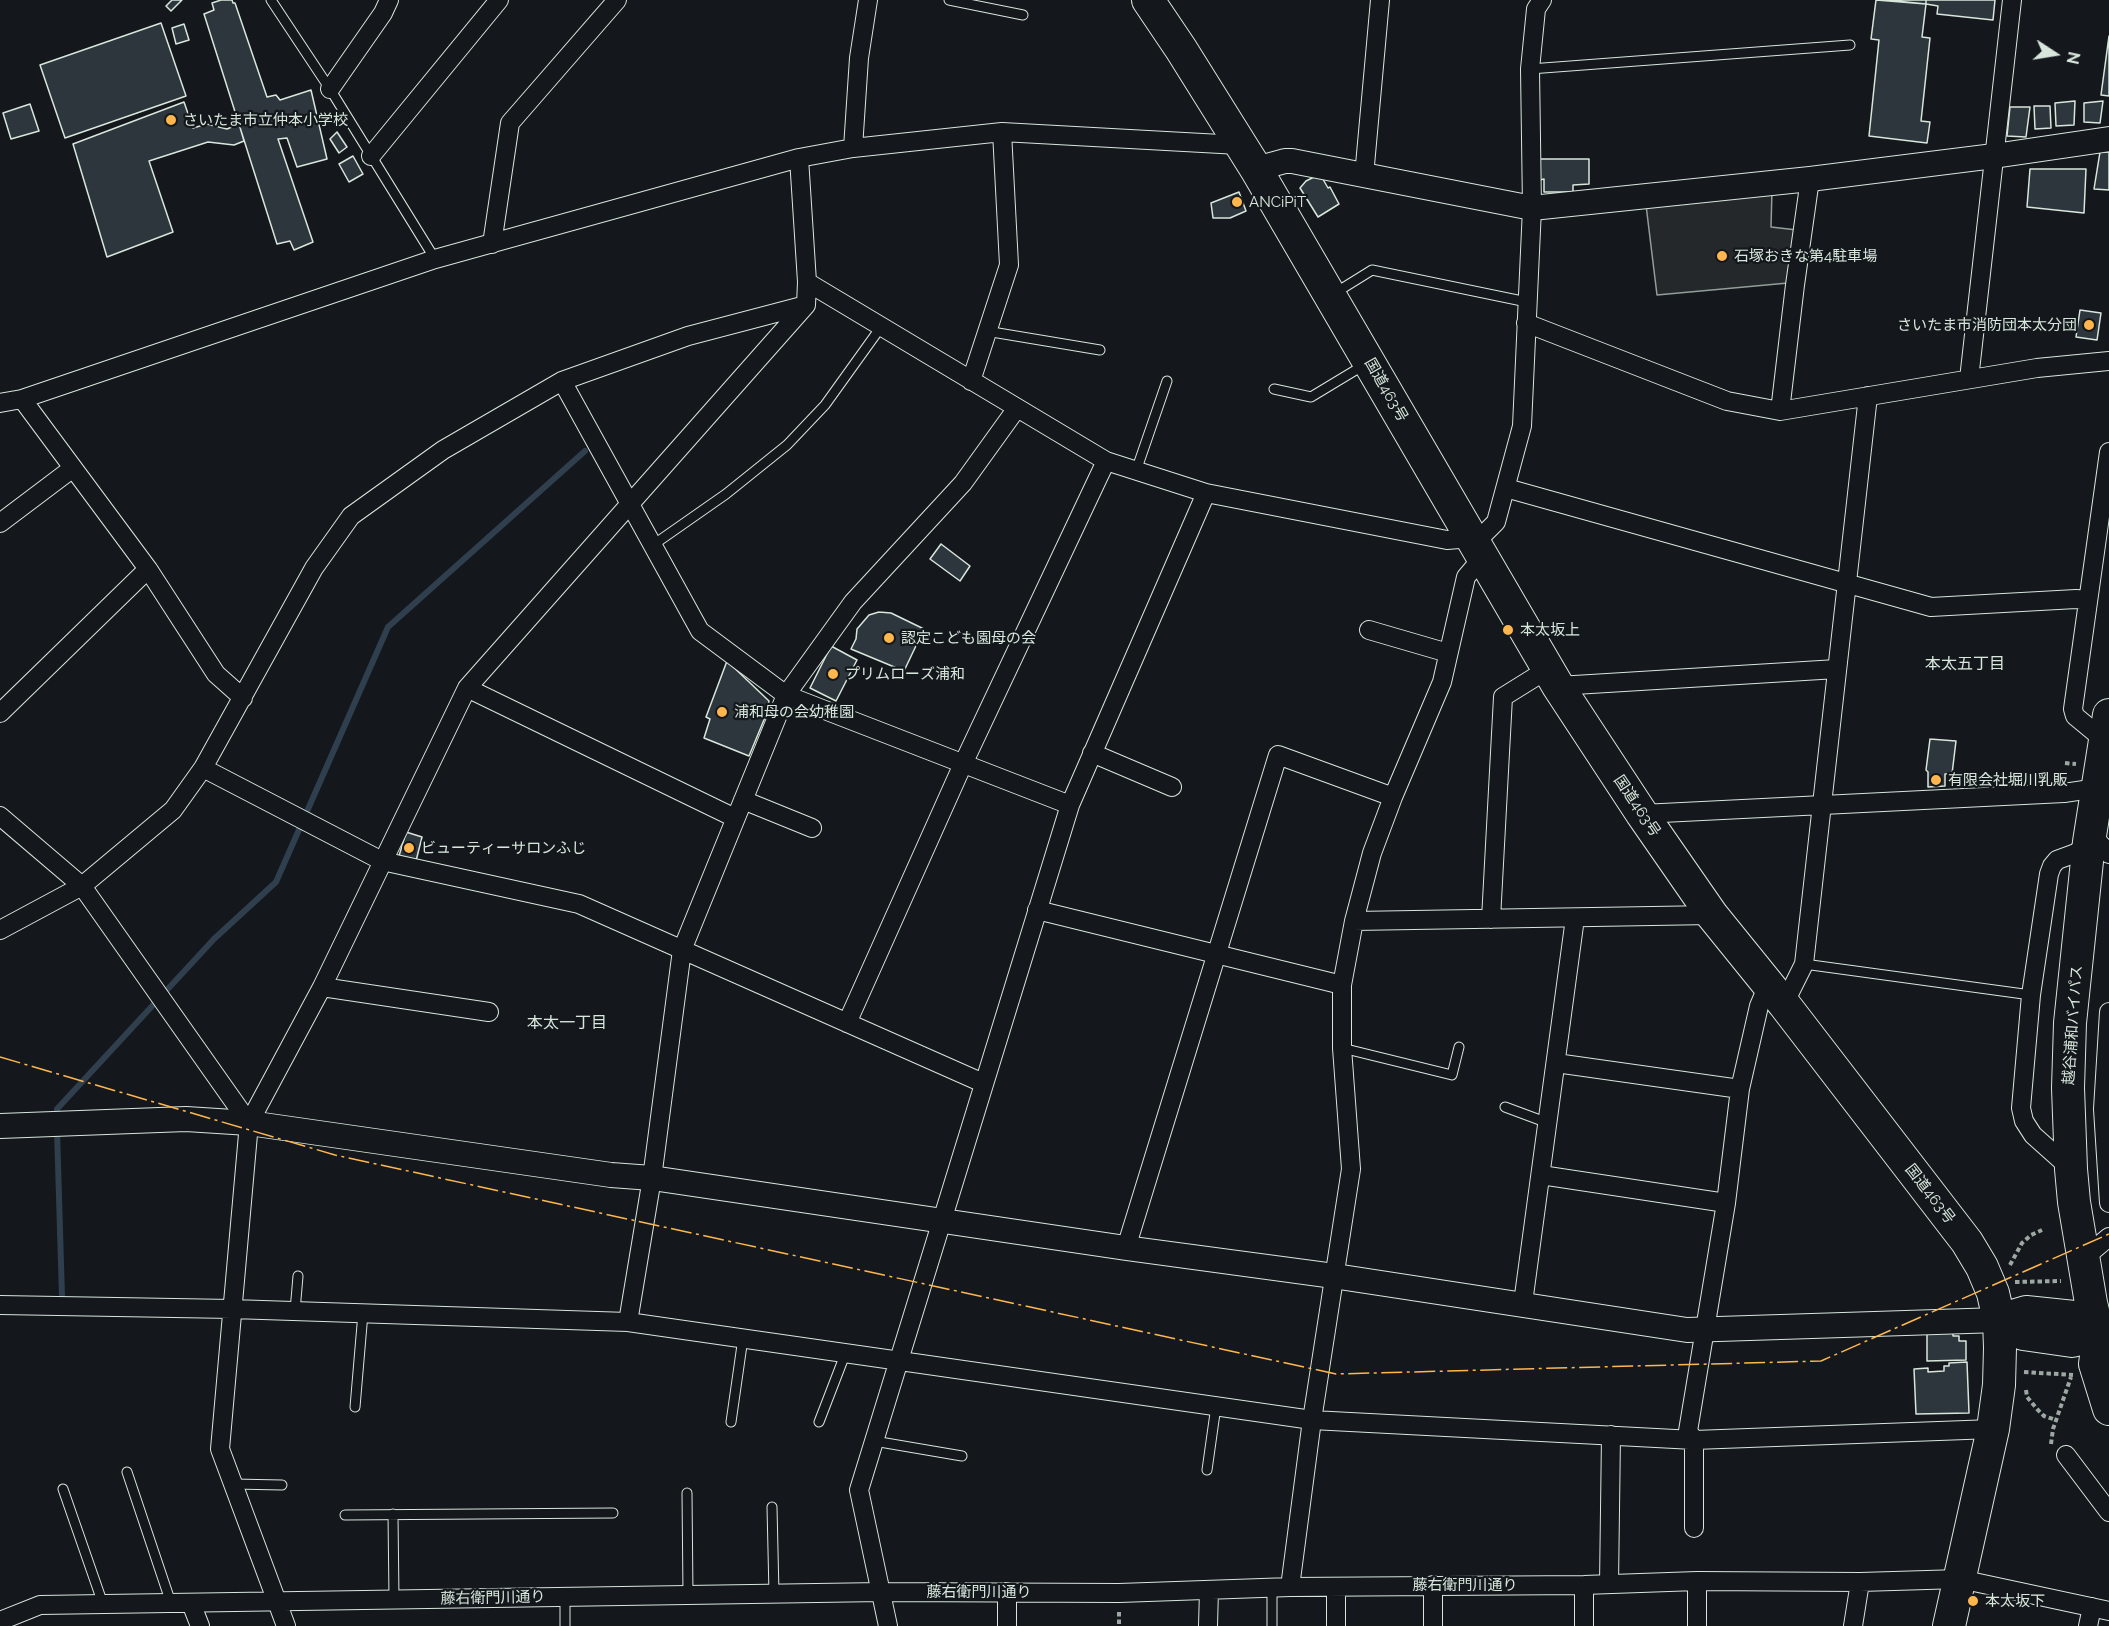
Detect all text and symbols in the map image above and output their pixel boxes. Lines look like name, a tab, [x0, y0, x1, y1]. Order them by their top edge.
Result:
north arrow	[2025, 24, 2085, 84]
text: N	[2063, 50, 2084, 66]
place label: さいたま市立仲本小学校	[183, 111, 348, 129]
marker: さいたま市立仲本小学校	[164, 113, 178, 127]
place label: ANCiPiT	[1249, 193, 1306, 211]
marker: ANCiPiT	[1230, 195, 1244, 209]
place label: 石塚おきな第4駐車場	[1734, 247, 1877, 265]
marker: 石塚おきな第4駐車場	[1715, 249, 1729, 263]
place label: さいたま市消防団本太分団	[1897, 316, 2077, 334]
marker: さいたま市消防団本太分団	[2082, 318, 2096, 332]
street label: 国道463号	[1361, 355, 1411, 425]
place label: 本太坂上	[1520, 621, 1580, 639]
marker: 本太坂上	[1501, 623, 1515, 637]
place label: 認定こども園母の会	[901, 629, 1036, 647]
marker: 認定こども園母の会	[882, 631, 896, 645]
district label: 本太五丁目	[1925, 654, 2005, 674]
place label: プリムローズ浦和	[845, 665, 965, 683]
marker: プリムローズ浦和	[826, 667, 840, 681]
place label: 浦和母の会幼稚園	[734, 703, 854, 721]
marker: 浦和母の会幼稚園	[715, 705, 729, 719]
place label: 有限会社堀川乳販	[1948, 771, 2068, 789]
street label: 国道463号	[1610, 772, 1664, 840]
marker: 有限会社堀川乳販	[1929, 773, 1943, 787]
place label: ビューティーサロンふじ	[421, 839, 586, 857]
marker: ビューティーサロンふじ	[402, 841, 416, 855]
street label: 越谷浦和バイパス	[2060, 965, 2086, 1085]
district label: 本太一丁目	[527, 1013, 607, 1033]
street label: 国道463号	[1901, 1161, 1959, 1227]
street label: 藤右衛門川通り	[1413, 1576, 1517, 1594]
street label: 藤右衛門川通り	[927, 1583, 1031, 1601]
street label: 藤右衛門川通り	[440, 1588, 546, 1608]
place label: 本太坂下	[1985, 1592, 2045, 1610]
marker: 本太坂下	[1966, 1594, 1980, 1608]

